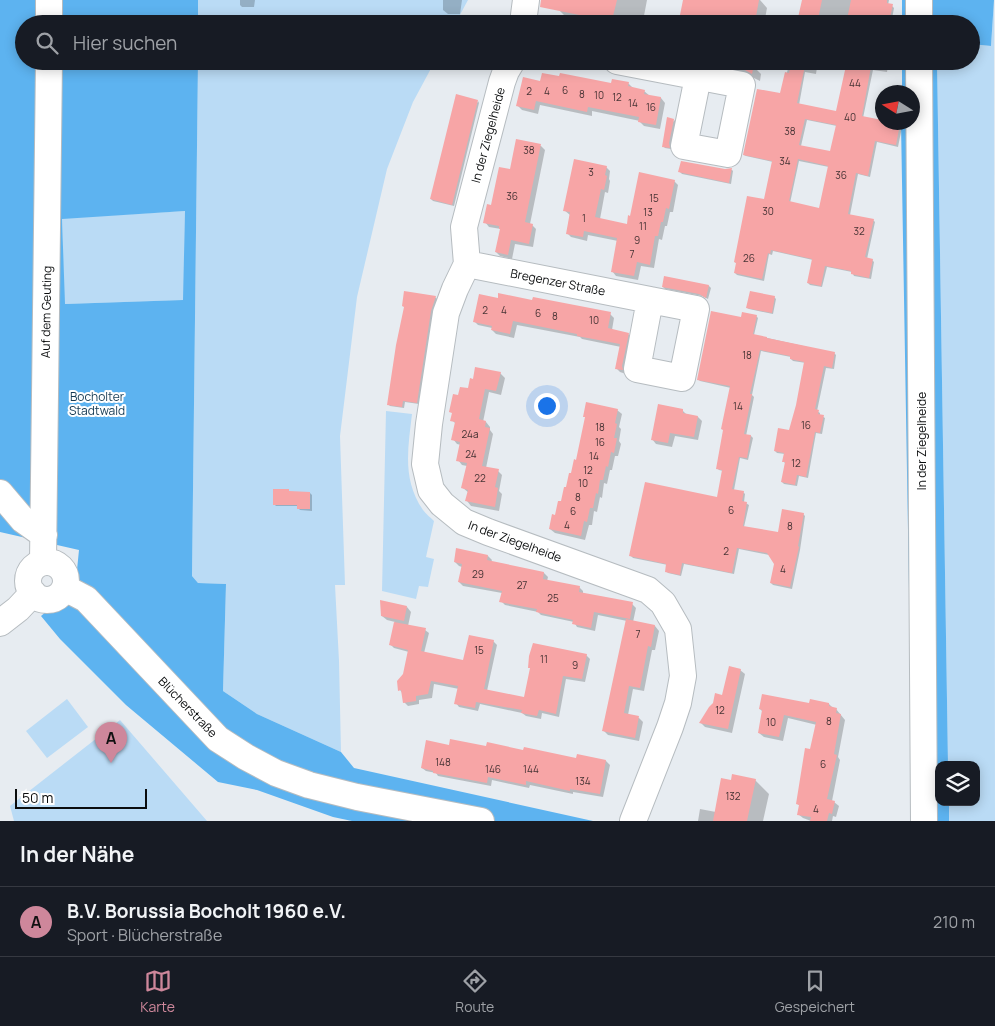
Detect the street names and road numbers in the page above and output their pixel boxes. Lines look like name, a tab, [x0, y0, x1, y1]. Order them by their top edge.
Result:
street label: In der Ziegelheide	[467, 85, 509, 185]
street label: Bregenzer Straße	[509, 264, 607, 300]
street label: Auf dem Geuting	[37, 266, 55, 358]
street label: In der Ziegelheide	[913, 392, 930, 490]
street label: In der Ziegelheide	[466, 516, 564, 566]
street label: Blücherstraße	[155, 673, 221, 741]

